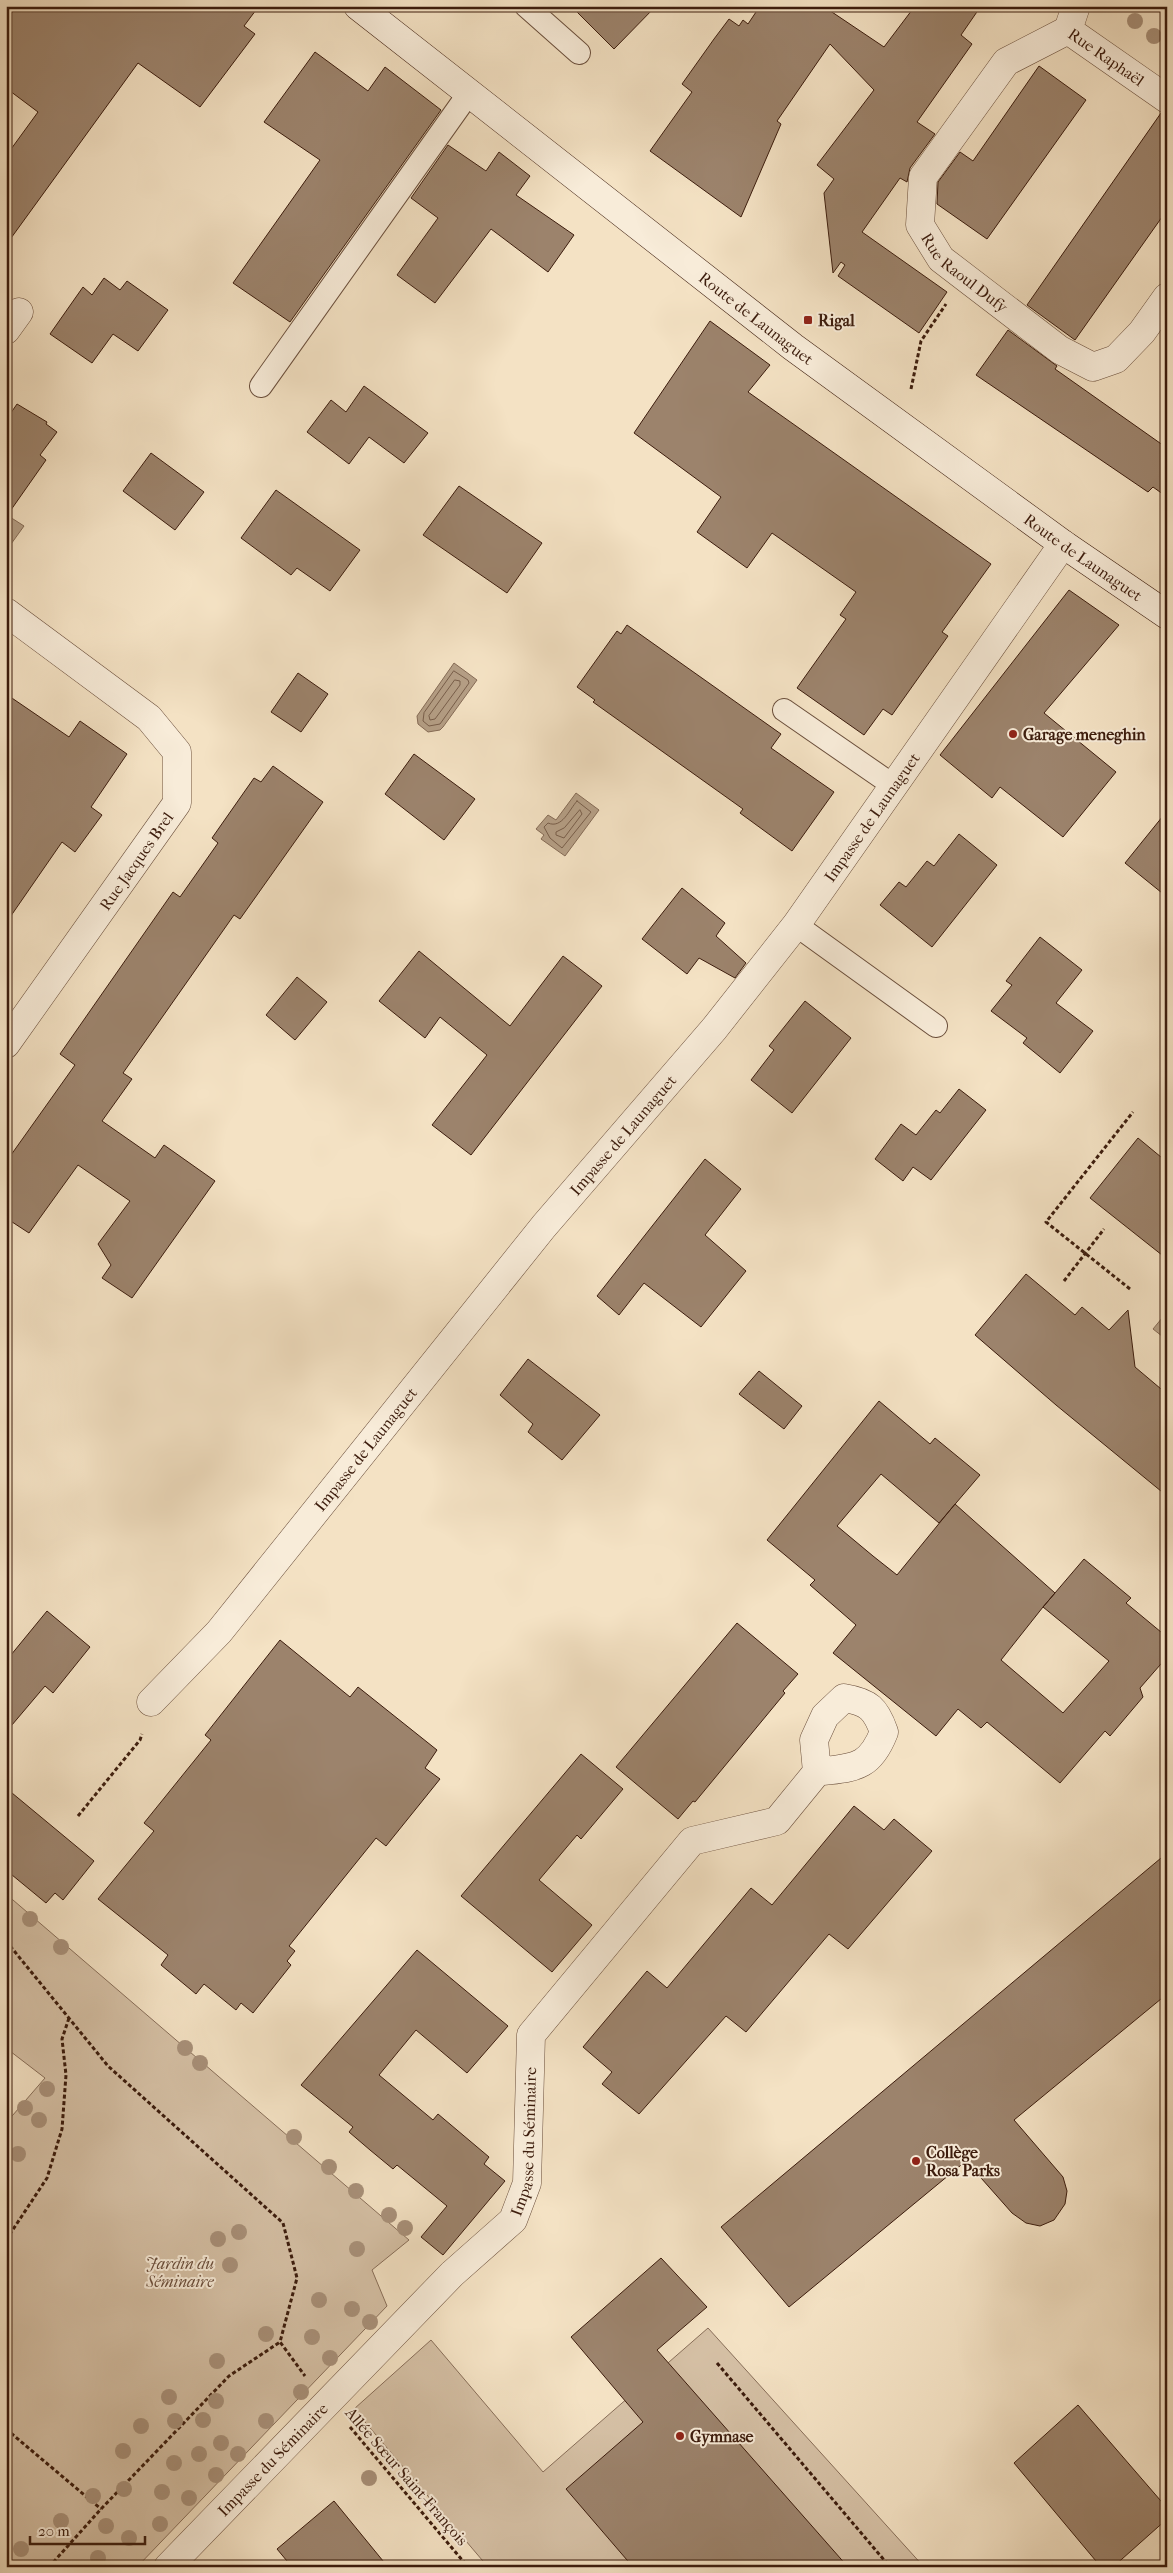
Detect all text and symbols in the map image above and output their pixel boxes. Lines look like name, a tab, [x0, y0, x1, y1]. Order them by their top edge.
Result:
street label: Rue Raphaël	[1064, 24, 1148, 90]
street label: Rue Raoul Dufy	[917, 229, 1012, 317]
street label: Route de Launaguet	[695, 268, 817, 369]
place label: Rigal	[818, 311, 855, 331]
marker: Rigal	[802, 314, 814, 326]
street label: Route de Launaguet	[1020, 510, 1146, 605]
place label: Garage meneghin	[1023, 725, 1146, 745]
marker: Garage meneghin	[1007, 728, 1019, 740]
street label: Impasse de Launaguet	[820, 749, 924, 886]
street label: Rue Jacques Brel	[95, 808, 178, 914]
street label: Impasse de Launaguet	[566, 1071, 680, 1199]
street label: Impasse de Launaguet	[311, 1383, 421, 1515]
street label: Impasse du Séminaire	[506, 2067, 540, 2219]
place label: Collège Rosa Parks	[926, 2143, 1000, 2180]
marker: Collège Rosa Parks	[910, 2155, 922, 2167]
park label: Jardin du Séminaire	[145, 2254, 214, 2291]
street label: Impasse du Séminaire	[214, 2399, 332, 2520]
street label: Allée Sœur Saint-François	[341, 2403, 472, 2549]
place label: Gymnase	[690, 2427, 754, 2447]
marker: Gymnase	[674, 2430, 686, 2442]
scale bar	[30, 2513, 145, 2545]
text: 20 m	[38, 2522, 70, 2540]

